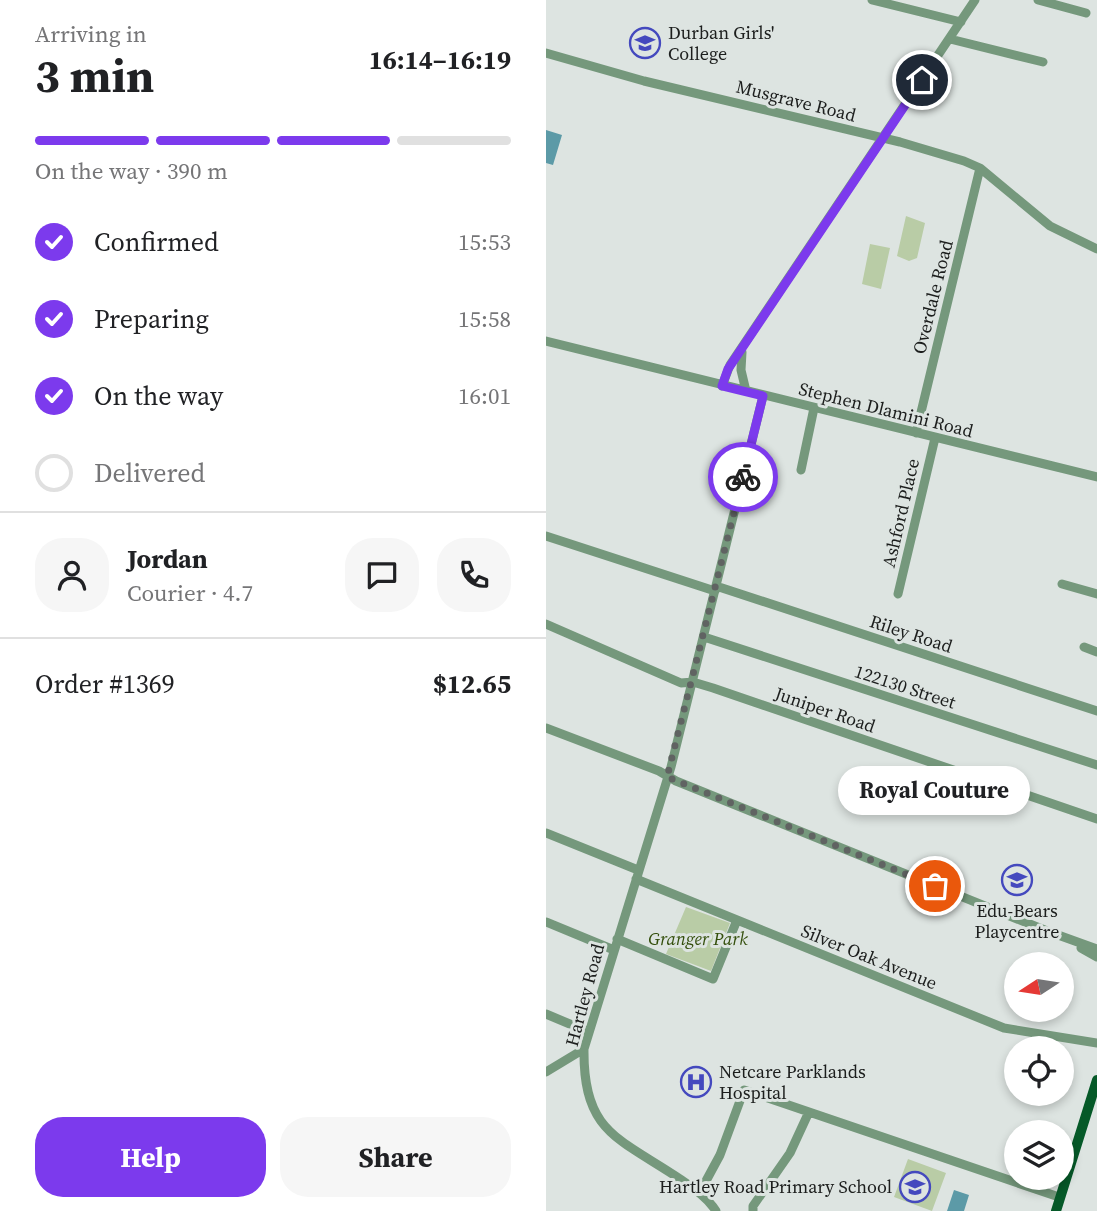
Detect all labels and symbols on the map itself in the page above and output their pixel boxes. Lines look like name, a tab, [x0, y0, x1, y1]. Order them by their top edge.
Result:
place label: Durban Girls' College	[668, 20, 774, 66]
school or university icon: Durban Girls' College	[628, 26, 662, 60]
pin	[892, 50, 952, 110]
street label: Musgrave Road	[734, 74, 859, 127]
street label: Overdale Road	[906, 237, 959, 357]
street label: Stephen Dlamini Road	[796, 376, 976, 443]
courier	[708, 442, 778, 512]
street label: Ashford Place	[876, 456, 925, 570]
street label: Riley Road	[867, 608, 956, 659]
street label: 122130 Street	[851, 658, 959, 715]
street label: Juniper Road	[770, 680, 879, 738]
callout: Royal Couture	[839, 767, 1031, 816]
pin	[905, 856, 965, 916]
school or university icon: Edu-Bears Playcentre	[1000, 863, 1034, 897]
place label: Edu-Bears Playcentre	[975, 898, 1059, 944]
street label: Silver Oak Avenue	[798, 918, 941, 995]
park label: Granger Park	[648, 926, 748, 951]
street label: Hartley Road	[559, 941, 610, 1049]
north arrow	[1004, 952, 1074, 1022]
place label: Netcare Parklands Hospital	[719, 1059, 866, 1105]
hospital icon: Netcare Parklands Hospital	[679, 1065, 713, 1099]
school or university icon: Hartley Road Primary School	[898, 1170, 932, 1204]
place label: Hartley Road Primary School	[659, 1174, 892, 1199]

